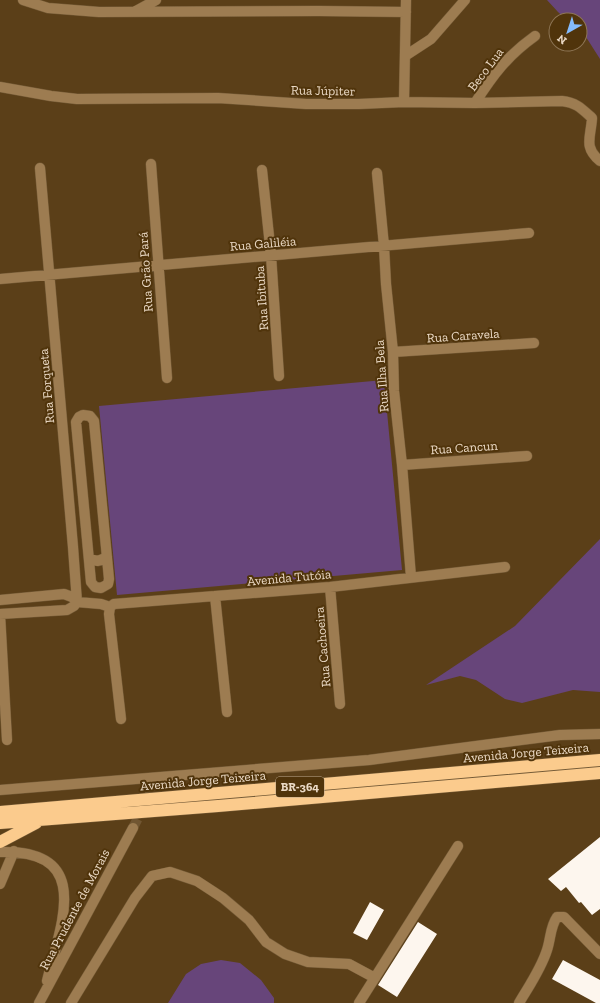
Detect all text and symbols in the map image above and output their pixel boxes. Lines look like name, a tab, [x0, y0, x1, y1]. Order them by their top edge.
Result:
north arrow	[548, 12, 588, 52]
text: N	[554, 31, 569, 47]
street label: Beco Lua	[464, 44, 507, 94]
street label: Rua Júpiter	[291, 82, 355, 99]
street label: Rua Grão Pará	[135, 231, 156, 313]
street label: Rua Galiléia	[229, 233, 297, 254]
street label: Rua Ibituba	[252, 264, 271, 331]
street label: Rua Caravela	[426, 325, 501, 346]
street label: Rua Ilha Bela	[371, 339, 392, 413]
street label: Rua Forqueta	[36, 347, 57, 424]
street label: Rua Cancun	[430, 438, 499, 457]
street label: Avenida Tutóia	[246, 566, 332, 589]
street label: Rua Cachoeira	[311, 605, 333, 688]
street label: Avenida Jorge Teixeira	[463, 739, 590, 765]
street label: Avenida Jorge Teixeira	[140, 767, 267, 793]
road number: BR-364	[276, 777, 324, 797]
street label: Rua Prudente de Morais	[36, 846, 113, 972]

